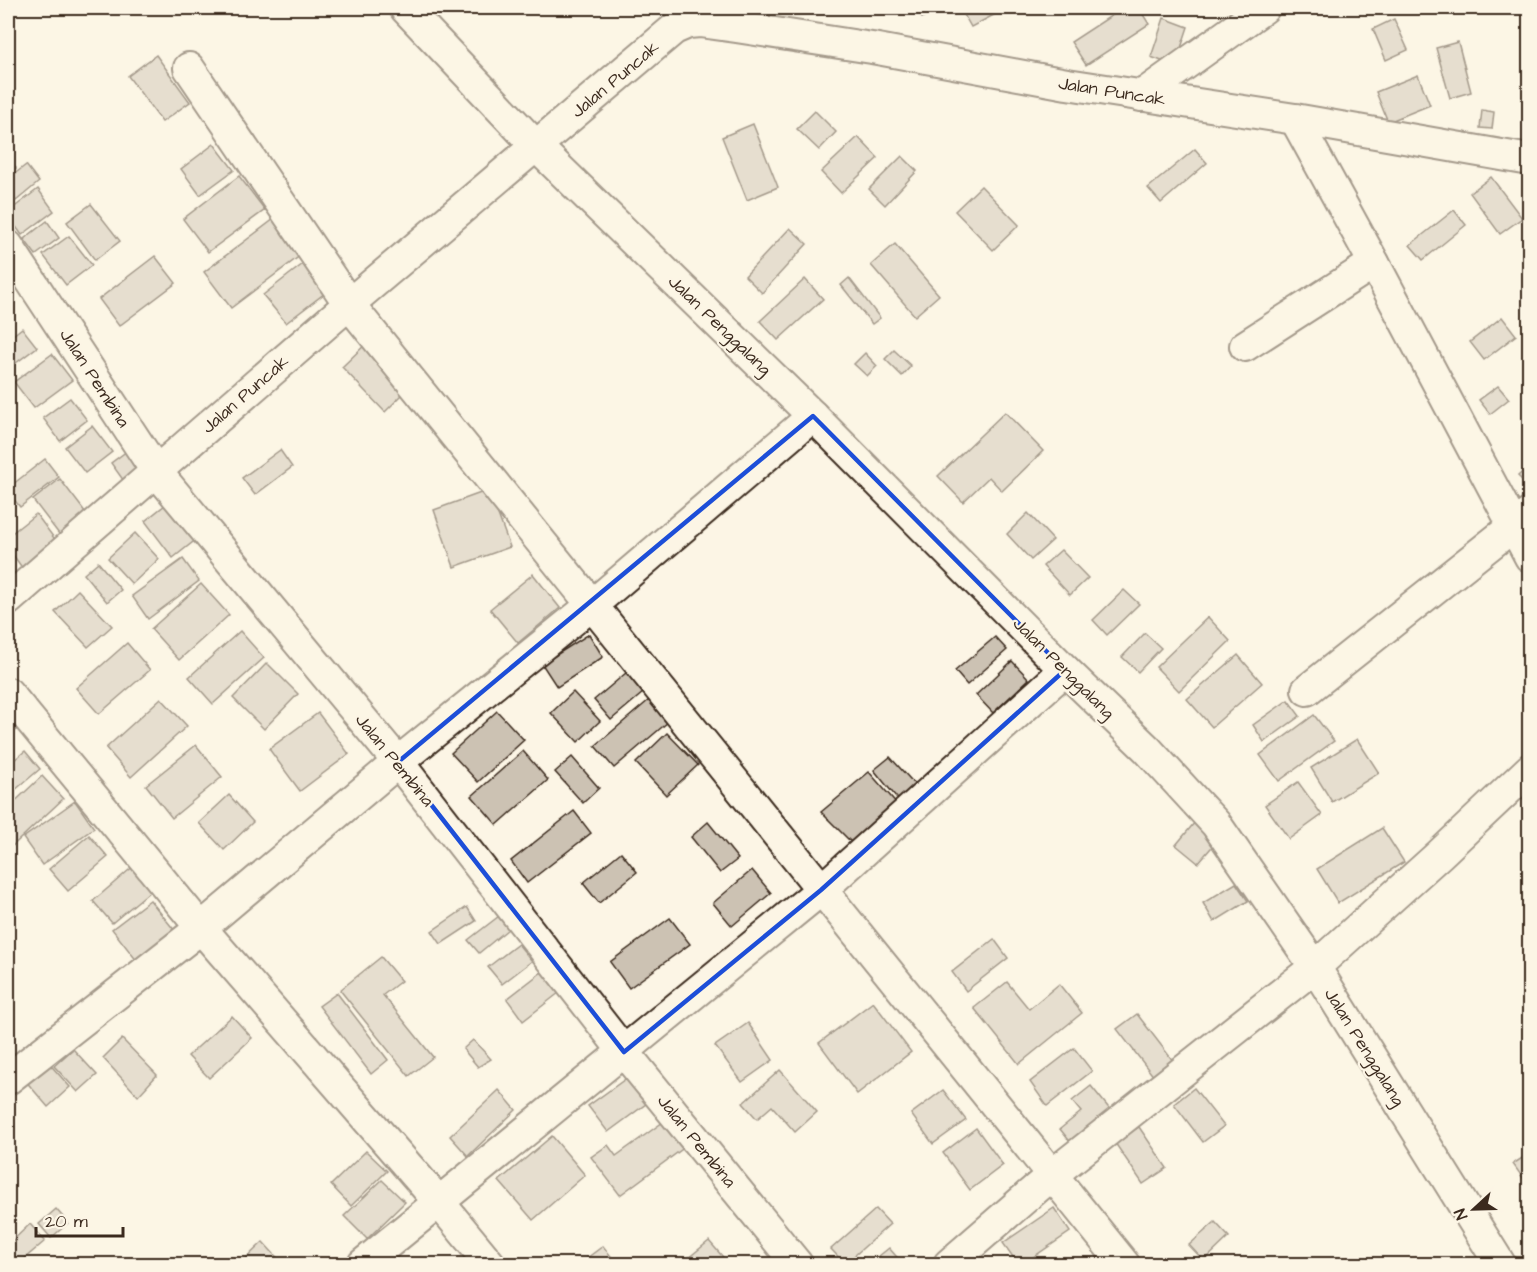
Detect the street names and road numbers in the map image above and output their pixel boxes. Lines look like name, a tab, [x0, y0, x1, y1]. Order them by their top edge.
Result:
street label: Jalan Puncak	[566, 35, 665, 124]
street label: Jalan Puncak	[1057, 71, 1167, 112]
street label: Jalan Penggalang	[662, 269, 777, 382]
street label: Jalan Pembina	[53, 324, 136, 433]
street label: Jalan Puncak	[196, 349, 294, 439]
street label: Jalan Penggalang	[1006, 612, 1120, 726]
street label: Jalan Pembina	[349, 708, 440, 812]
street label: Jalan Penggalang	[1317, 983, 1411, 1112]
street label: Jalan Pembina	[651, 1089, 742, 1193]

